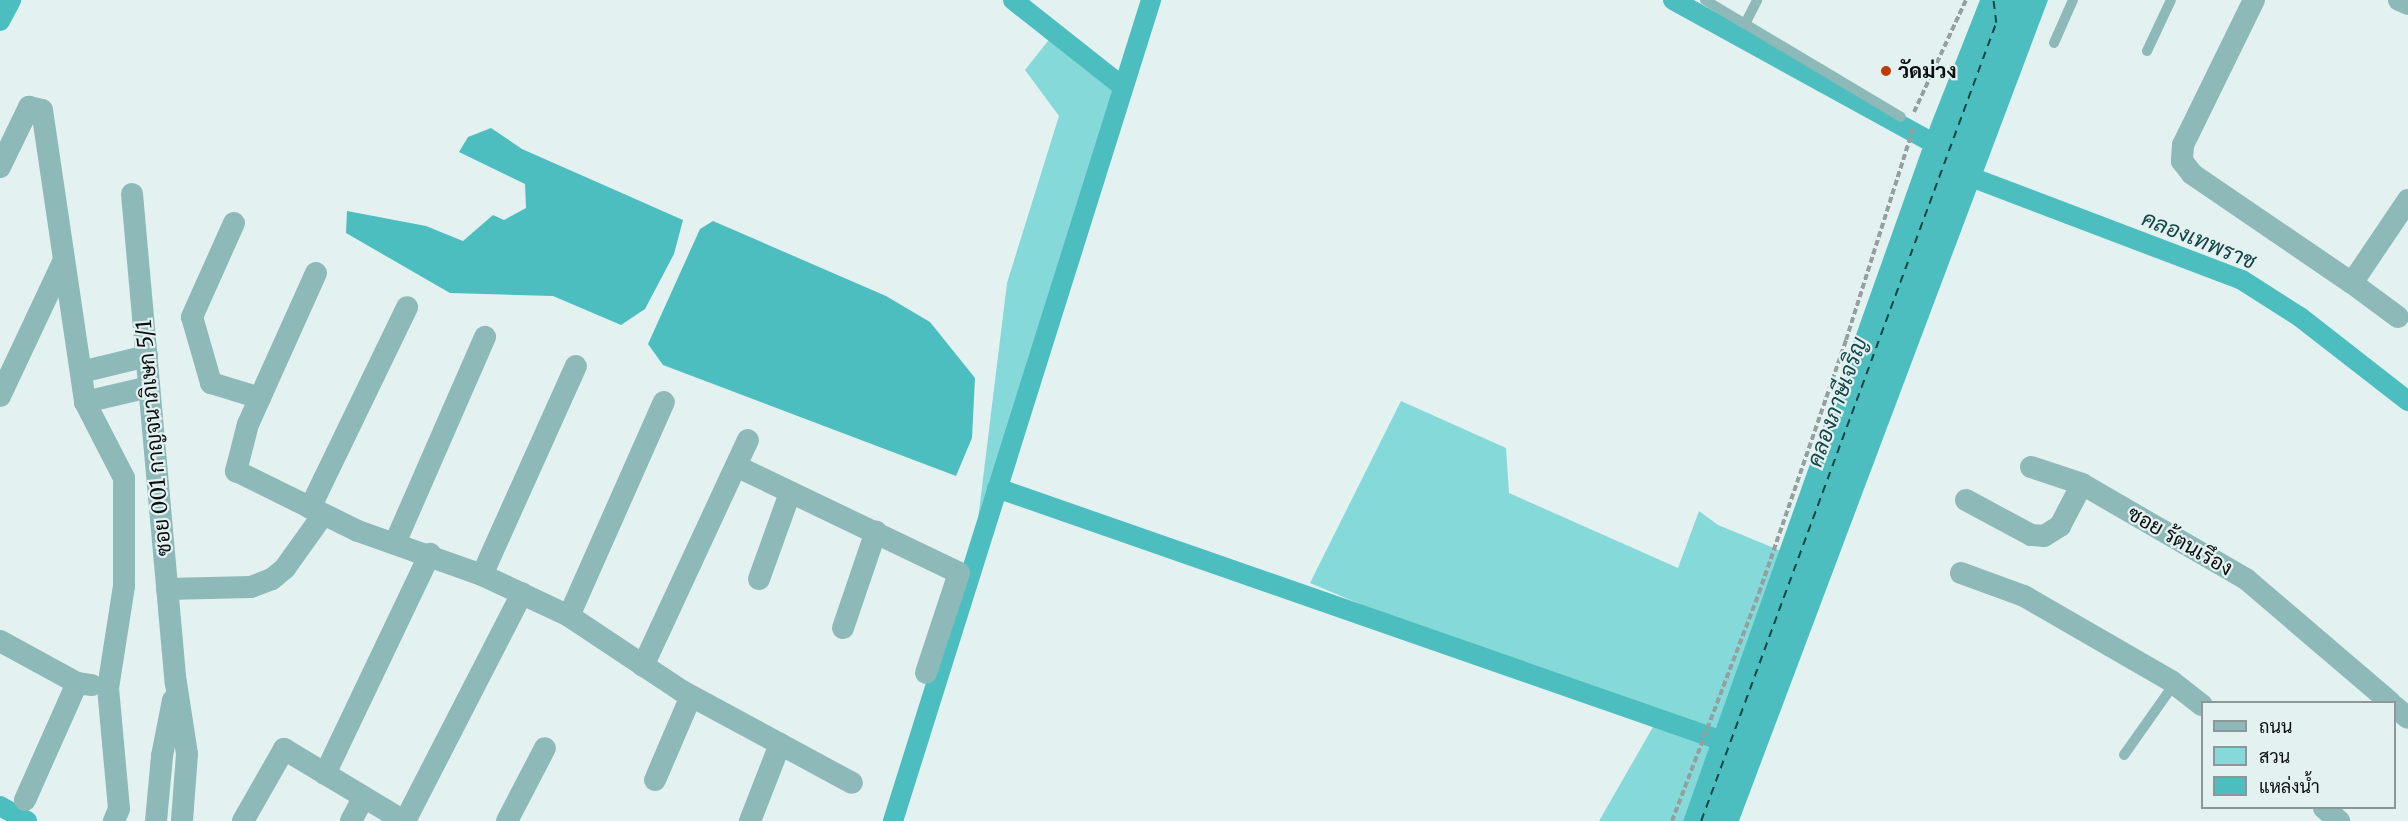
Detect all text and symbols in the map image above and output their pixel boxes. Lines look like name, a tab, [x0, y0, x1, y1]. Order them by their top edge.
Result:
place label: วัดม่วง	[1898, 58, 1957, 84]
marker: วัดม่วง	[1879, 64, 1893, 78]
water label: คลองเทพราช	[2138, 205, 2260, 275]
street label: ซอย 001 กาญจนาภิเษก 5/1	[131, 319, 177, 557]
water label: คลองภาษีเจริญ	[1801, 334, 1873, 470]
street label: ซอย ร้ตนเรึอง	[2123, 501, 2237, 581]
legend	[2201, 701, 2396, 809]
text: ถนน	[2259, 715, 2292, 738]
text: สวน	[2259, 745, 2290, 768]
text: แหล่งน้ำ	[2259, 775, 2320, 798]

